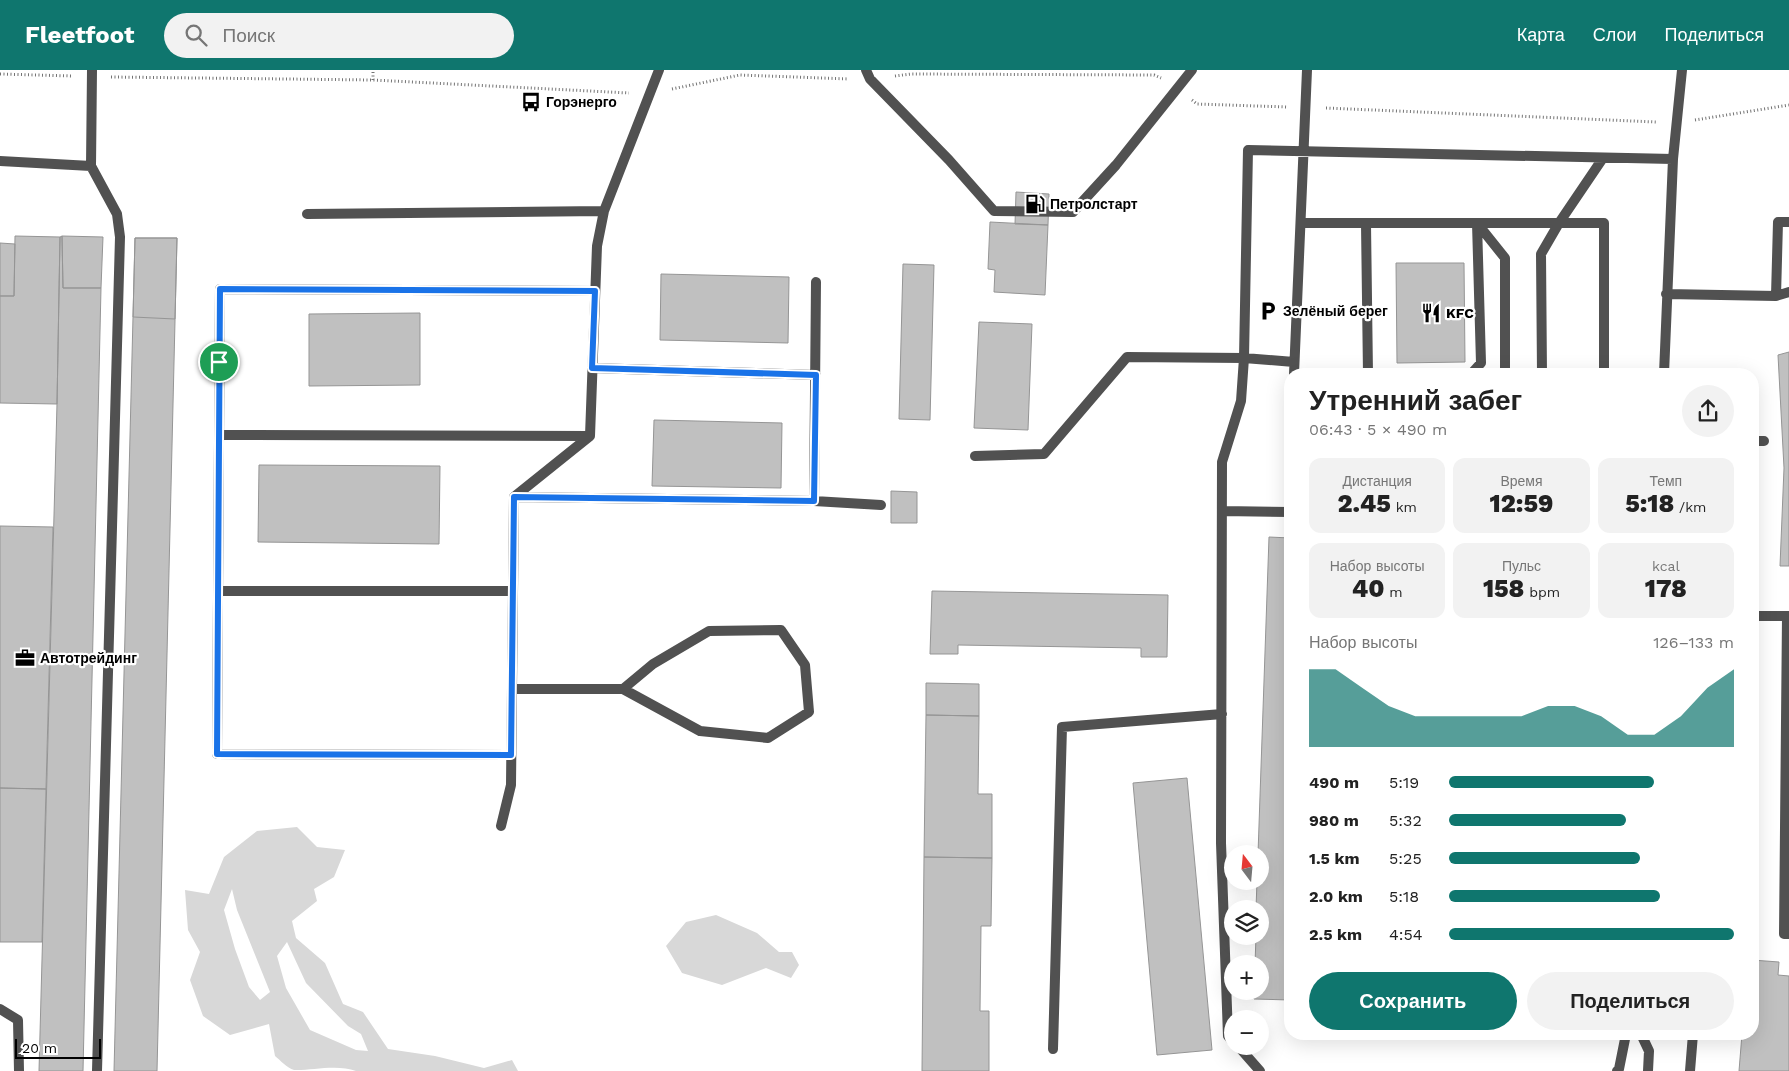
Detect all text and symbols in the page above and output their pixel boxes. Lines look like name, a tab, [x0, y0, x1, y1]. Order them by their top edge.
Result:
search box	[164, 13, 514, 58]
text: Fleetfoot	[25, 21, 134, 49]
icon: search	[182, 21, 210, 49]
text: Поиск	[222, 24, 275, 47]
text: Карта	[1517, 24, 1565, 45]
text: Слои	[1593, 24, 1637, 45]
text: Поделиться	[1665, 24, 1764, 45]
bus stop icon: Горэнерго	[520, 91, 542, 113]
place label: Горэнерго	[546, 94, 617, 110]
fuel station icon: Петролстарт	[1024, 193, 1046, 215]
place label: Петролстарт	[1050, 196, 1138, 212]
parking icon: Зелёный берег	[1257, 300, 1279, 322]
restaurant icon: KFC	[1420, 302, 1442, 324]
place label: Зелёный берег	[1283, 303, 1388, 319]
place label: KFC	[1446, 305, 1474, 321]
pin	[198, 341, 240, 383]
icon: arrive	[205, 348, 233, 376]
text: Утренний забег	[1309, 384, 1522, 417]
button: share	[1682, 385, 1734, 437]
text: 06:43 · 5 × 490 m	[1309, 420, 1447, 439]
text: Дистанция	[1342, 473, 1412, 489]
text: Время	[1500, 473, 1543, 489]
text: Темп	[1649, 473, 1682, 489]
text: 2.45	[1337, 489, 1391, 518]
text: 12:59	[1490, 489, 1553, 518]
text: 5:18	[1625, 489, 1674, 518]
text: km	[1391, 499, 1417, 515]
text: /km	[1674, 499, 1706, 515]
text: Набор высоты	[1330, 558, 1425, 574]
text: Пульс	[1502, 558, 1541, 574]
text: kcal	[1652, 558, 1680, 574]
text: 40	[1352, 574, 1384, 603]
text: 158	[1483, 574, 1524, 603]
text: 178	[1645, 574, 1687, 603]
text: m	[1384, 584, 1403, 600]
text: bpm	[1524, 584, 1560, 600]
text: Набор высоты	[1309, 633, 1417, 652]
text: 126–133 m	[1653, 633, 1734, 652]
office icon: Автотрейдинг	[14, 647, 36, 669]
place label: Автотрейдинг	[40, 650, 137, 666]
text: 490 m	[1309, 773, 1359, 792]
text: 5:19	[1389, 773, 1419, 792]
text: 980 m	[1309, 811, 1359, 830]
text: 5:32	[1389, 811, 1422, 830]
north arrow	[1224, 845, 1269, 890]
map controls	[1224, 845, 1269, 1055]
text: 1.5 km	[1309, 849, 1359, 868]
text: 5:25	[1389, 849, 1422, 868]
text: 2.0 km	[1309, 887, 1363, 906]
text: 5:18	[1389, 887, 1419, 906]
button: layers	[1224, 900, 1269, 945]
text: 2.5 km	[1309, 925, 1362, 944]
text: 4:54	[1389, 925, 1423, 944]
button: +	[1224, 955, 1269, 1000]
button: Сохранить	[1309, 972, 1517, 1030]
button: Поделиться	[1527, 972, 1734, 1030]
button: −	[1224, 1010, 1269, 1055]
scale bar	[15, 1036, 101, 1059]
text: 20 m	[22, 1040, 57, 1056]

